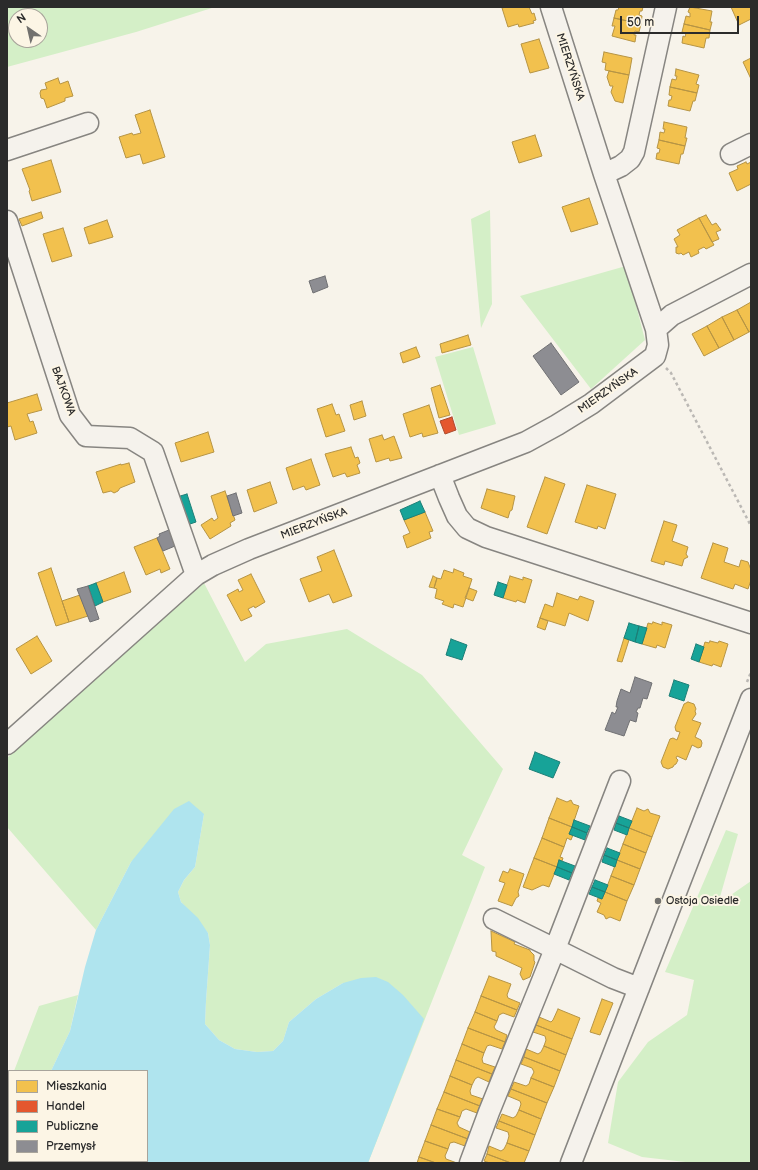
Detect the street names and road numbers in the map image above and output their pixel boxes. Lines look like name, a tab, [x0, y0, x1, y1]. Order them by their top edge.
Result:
street label: MIERZYŃSKA	[553, 32, 587, 102]
street label: BAJKOWA	[48, 365, 78, 417]
street label: MIERZYŃSKA	[576, 366, 640, 416]
street label: MIERZYŃSKA	[279, 505, 349, 543]

